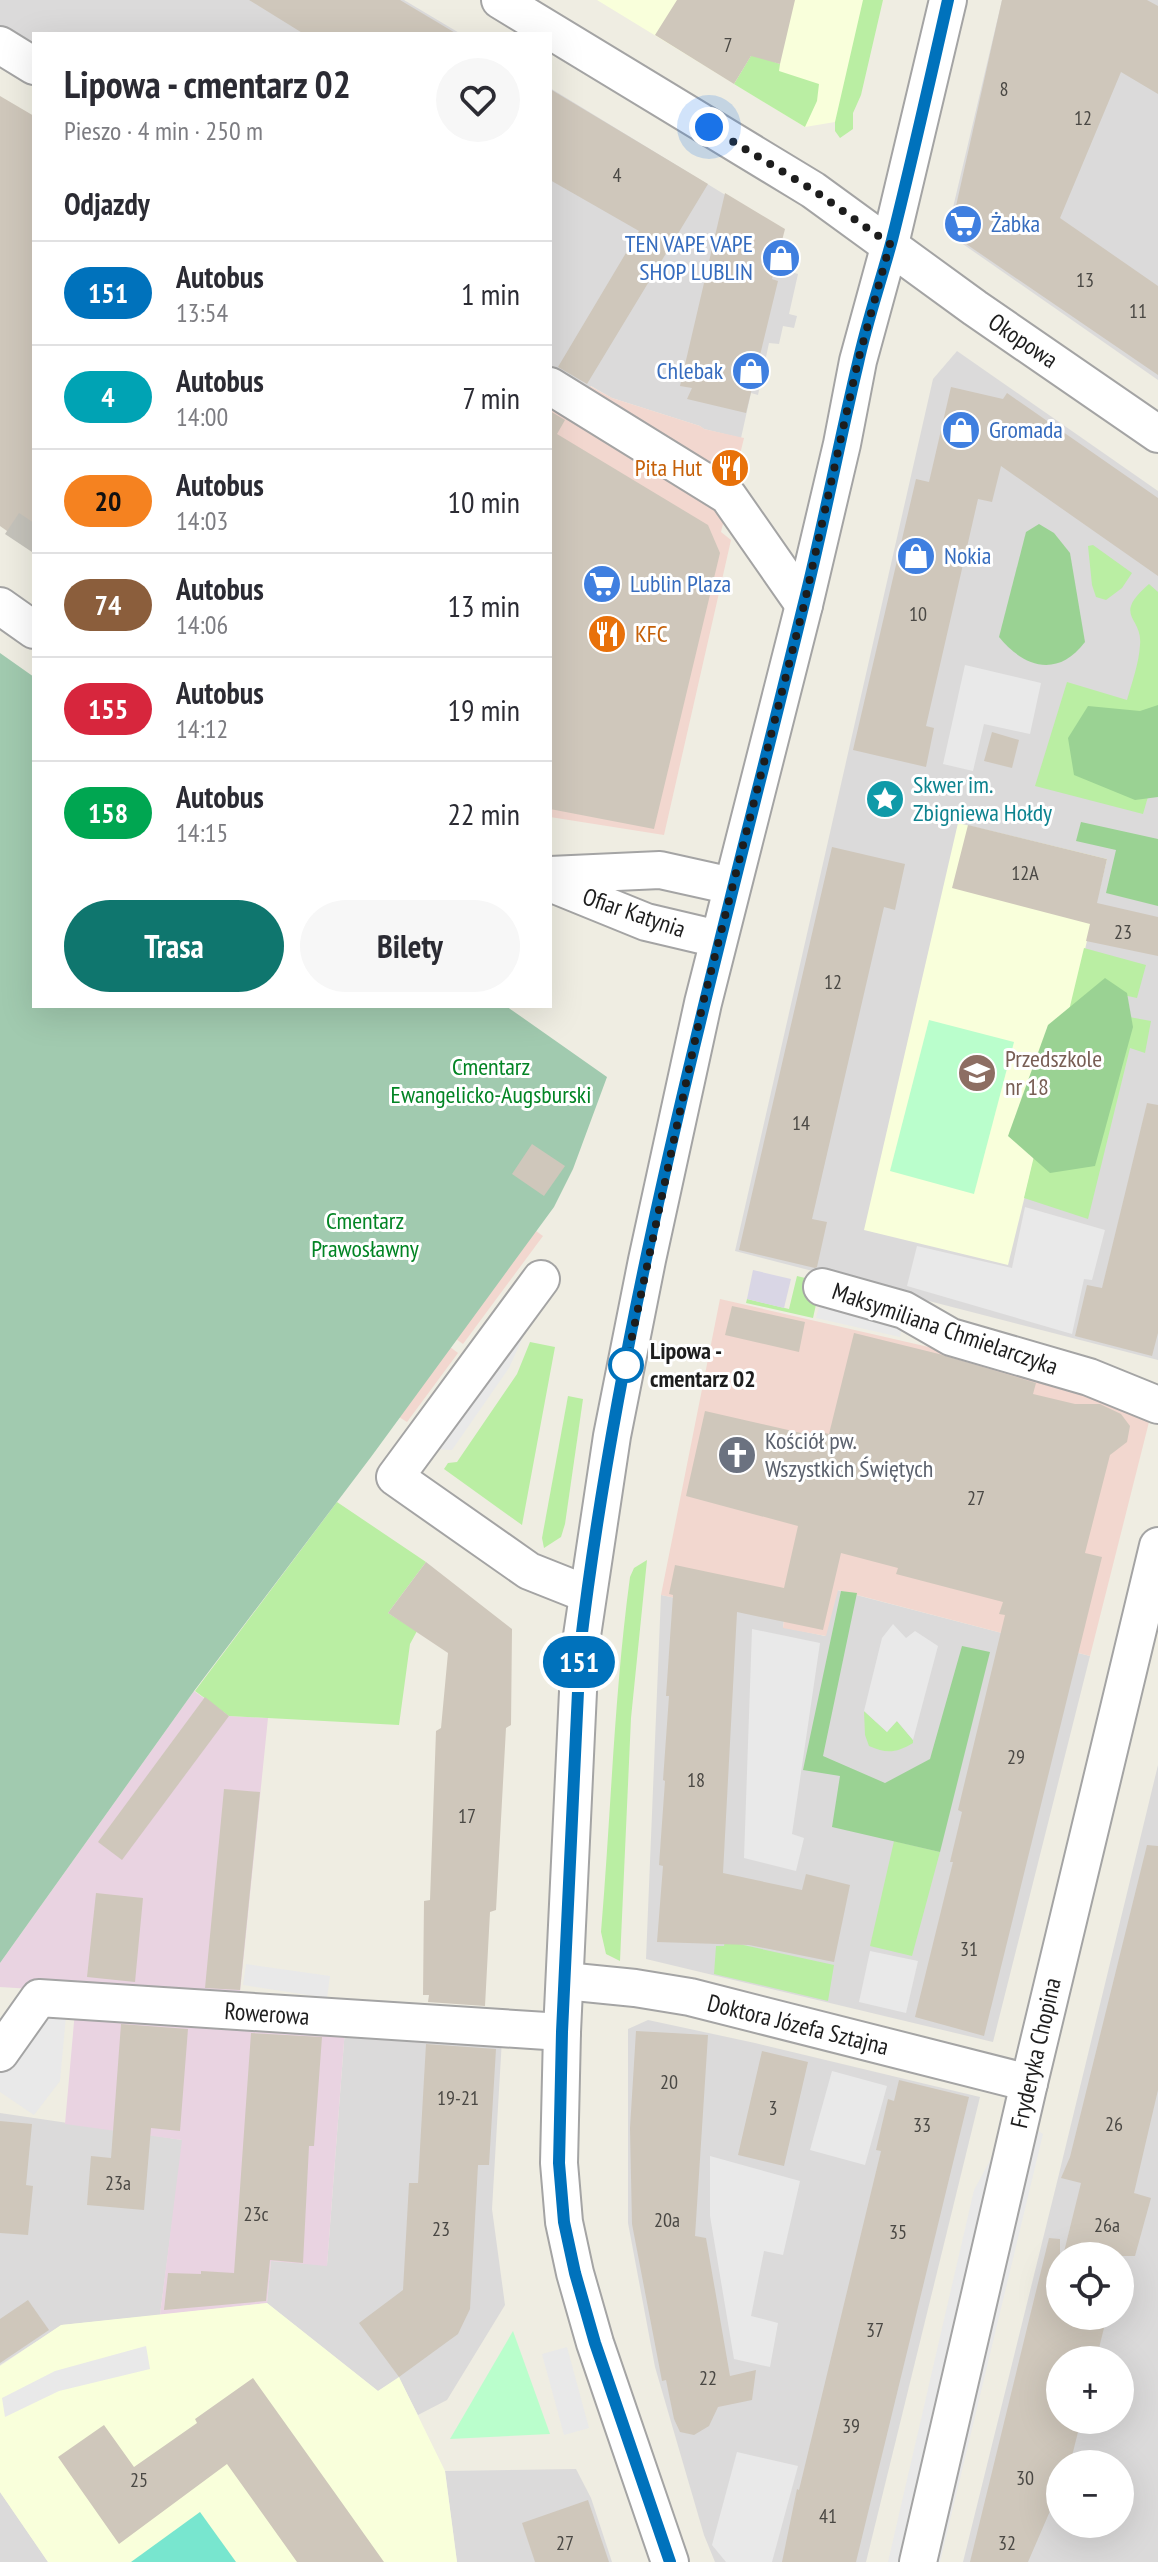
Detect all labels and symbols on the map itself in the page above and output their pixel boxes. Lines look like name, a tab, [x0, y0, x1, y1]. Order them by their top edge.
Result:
house number: 7	[724, 32, 733, 58]
house number: 8	[1000, 76, 1009, 102]
house number: 12	[1074, 105, 1092, 131]
your location	[689, 107, 729, 147]
house number: 4	[613, 162, 622, 188]
supermarket icon: Żabka	[942, 203, 984, 245]
place label: Żabka	[991, 208, 1040, 239]
place label: TEN VAPE VAPE SHOP LUBLIN	[625, 228, 753, 287]
shop icon: TEN VAPE VAPE SHOP LUBLIN	[760, 237, 802, 279]
house number: 13	[1076, 267, 1094, 293]
house number: 11	[1129, 298, 1147, 324]
street label: Okopowa	[983, 306, 1064, 375]
shop icon: Chlebak	[730, 350, 772, 392]
place label: Chlebak	[657, 355, 724, 386]
shop icon: Gromada	[940, 409, 982, 451]
place label: Gromada	[989, 414, 1063, 445]
restaurant icon: Pita Hut	[709, 447, 751, 489]
place label: Pita Hut	[635, 452, 702, 483]
shop icon: Nokia	[895, 535, 937, 577]
place label: Nokia	[944, 540, 991, 571]
supermarket icon: Lublin Plaza	[581, 563, 623, 605]
place label: Lublin Plaza	[630, 568, 731, 599]
house number: 10	[909, 601, 927, 627]
restaurant icon: KFC	[586, 613, 628, 655]
place label: KFC	[635, 618, 668, 649]
place label: Skwer im. Zbigniewa Hołdy	[913, 769, 1052, 828]
place icon: Skwer im. Zbigniewa Hołdy	[864, 778, 906, 820]
house number: 12A	[1011, 860, 1039, 886]
street label: Ofiar Katynia	[579, 881, 690, 945]
house number: 23	[1114, 919, 1132, 945]
house number: 12	[824, 969, 842, 995]
place label: Przedszkole nr 18	[1005, 1043, 1102, 1102]
park label: Cmentarz Ewangelicko-Augsburski	[391, 1051, 591, 1110]
school or university icon: Przedszkole nr 18	[956, 1052, 998, 1094]
house number: 14	[792, 1110, 810, 1136]
park label: Cmentarz Prawosławny	[311, 1205, 419, 1264]
street label: Maksymiliana Chmielarczyka	[828, 1275, 1062, 1382]
place label: Lipowa - cmentarz 02	[650, 1335, 756, 1394]
marker: Lipowa - cmentarz 02	[609, 1348, 643, 1382]
place label: Kościół pw. Wszystkich Świętych	[765, 1425, 933, 1484]
church icon: Kościół pw. Wszystkich Świętych	[716, 1434, 758, 1476]
house number: 27	[967, 1485, 985, 1511]
line badge: 151	[533, 1636, 625, 1688]
house number: 29	[1007, 1744, 1025, 1770]
house number: 18	[687, 1767, 705, 1793]
house number: 17	[458, 1803, 476, 1829]
house number: 31	[960, 1936, 978, 1962]
street label: Fryderyka Chopina	[1003, 1975, 1068, 2131]
street label: Doktora Józefa Sztajna	[704, 1987, 892, 2062]
street label: Rowerowa	[224, 1995, 311, 2032]
house number: 20	[660, 2069, 678, 2095]
house number: 19-21	[437, 2085, 479, 2111]
house number: 3	[769, 2095, 778, 2121]
house number: 26	[1105, 2111, 1123, 2137]
house number: 33	[913, 2112, 931, 2138]
house number: 23a	[105, 2170, 131, 2196]
house number: 23c	[243, 2201, 269, 2227]
house number: 20a	[654, 2207, 680, 2233]
house number: 26a	[1094, 2212, 1120, 2238]
house number: 23	[432, 2216, 450, 2242]
house number: 35	[889, 2219, 907, 2245]
house number: 37	[866, 2317, 884, 2343]
house number: 22	[699, 2365, 717, 2391]
house number: 39	[842, 2413, 860, 2439]
house number: 30	[1016, 2465, 1034, 2491]
house number: 25	[130, 2467, 148, 2493]
house number: 41	[819, 2503, 837, 2529]
house number: 27	[556, 2530, 574, 2556]
house number: 32	[998, 2530, 1016, 2556]

